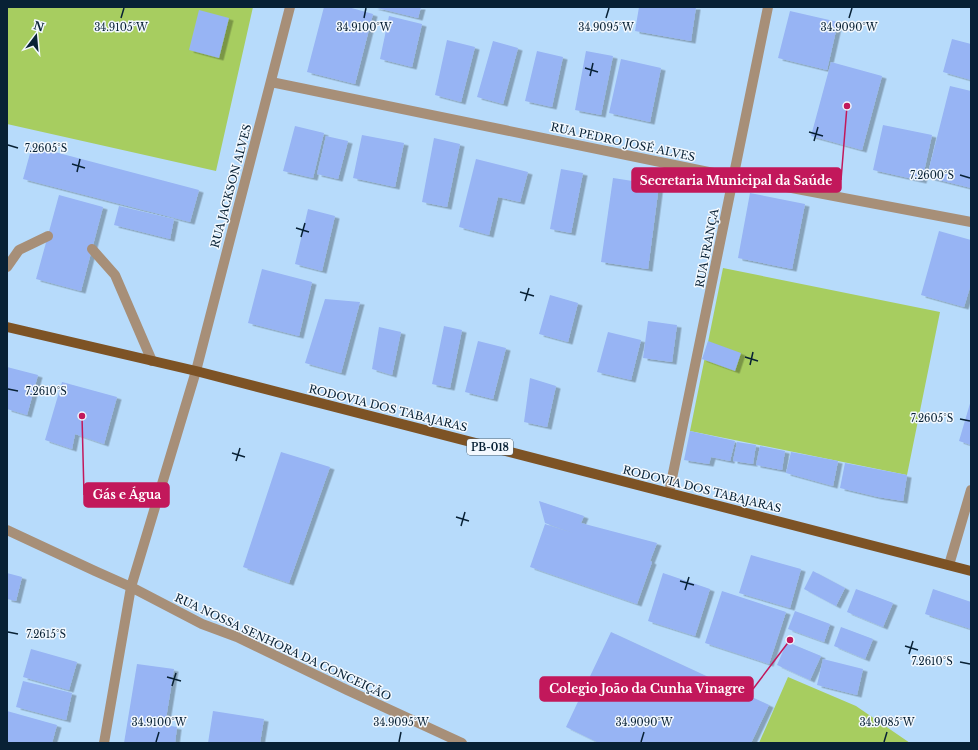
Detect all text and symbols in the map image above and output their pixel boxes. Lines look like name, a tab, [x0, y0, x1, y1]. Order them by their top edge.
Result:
north arrow	[16, 16, 56, 56]
text: N	[32, 18, 46, 35]
text: 34.9105°W	[94, 21, 148, 34]
text: 34.9100°W	[336, 21, 392, 34]
text: 34.9095°W	[578, 21, 634, 34]
text: 34.9090°W	[820, 21, 878, 34]
street label: RUA PEDRO JOSÉ ALVES	[549, 120, 697, 164]
street label: RUA JACKSON ALVES	[208, 123, 254, 249]
text: 7.2605°S	[25, 142, 67, 155]
callout: Secretaria Municipal da Saúde	[632, 168, 841, 192]
text: 7.2600°S	[910, 169, 954, 182]
text: Secretaria Municipal da Saúde	[640, 173, 832, 188]
street label: RUA FRANÇA	[692, 207, 722, 289]
street label: RODOVIA DOS TABAJARAS	[307, 381, 469, 435]
text: 7.2610°S	[25, 385, 67, 398]
text: 7.2605°S	[911, 412, 953, 425]
road number: PB-018	[467, 439, 513, 455]
street label: RODOVIA DOS TABAJARAS	[621, 462, 783, 516]
callout: Gás e Água	[84, 483, 169, 507]
text: Gás e Água	[93, 486, 161, 502]
street label: RUA NOSSA SENHORA DA CONCEIÇÃO	[172, 590, 394, 704]
text: 7.2615°S	[26, 628, 66, 641]
text: 7.2610°S	[911, 655, 953, 668]
callout: Colegio João da Cunha Vinagre	[540, 677, 753, 701]
text: Colegio João da Cunha Vinagre	[549, 681, 745, 696]
text: 34.9100°W	[131, 716, 187, 729]
text: 34.9095°W	[373, 716, 429, 729]
text: 34.9090°W	[615, 716, 673, 729]
text: 34.9085°W	[859, 716, 915, 729]

